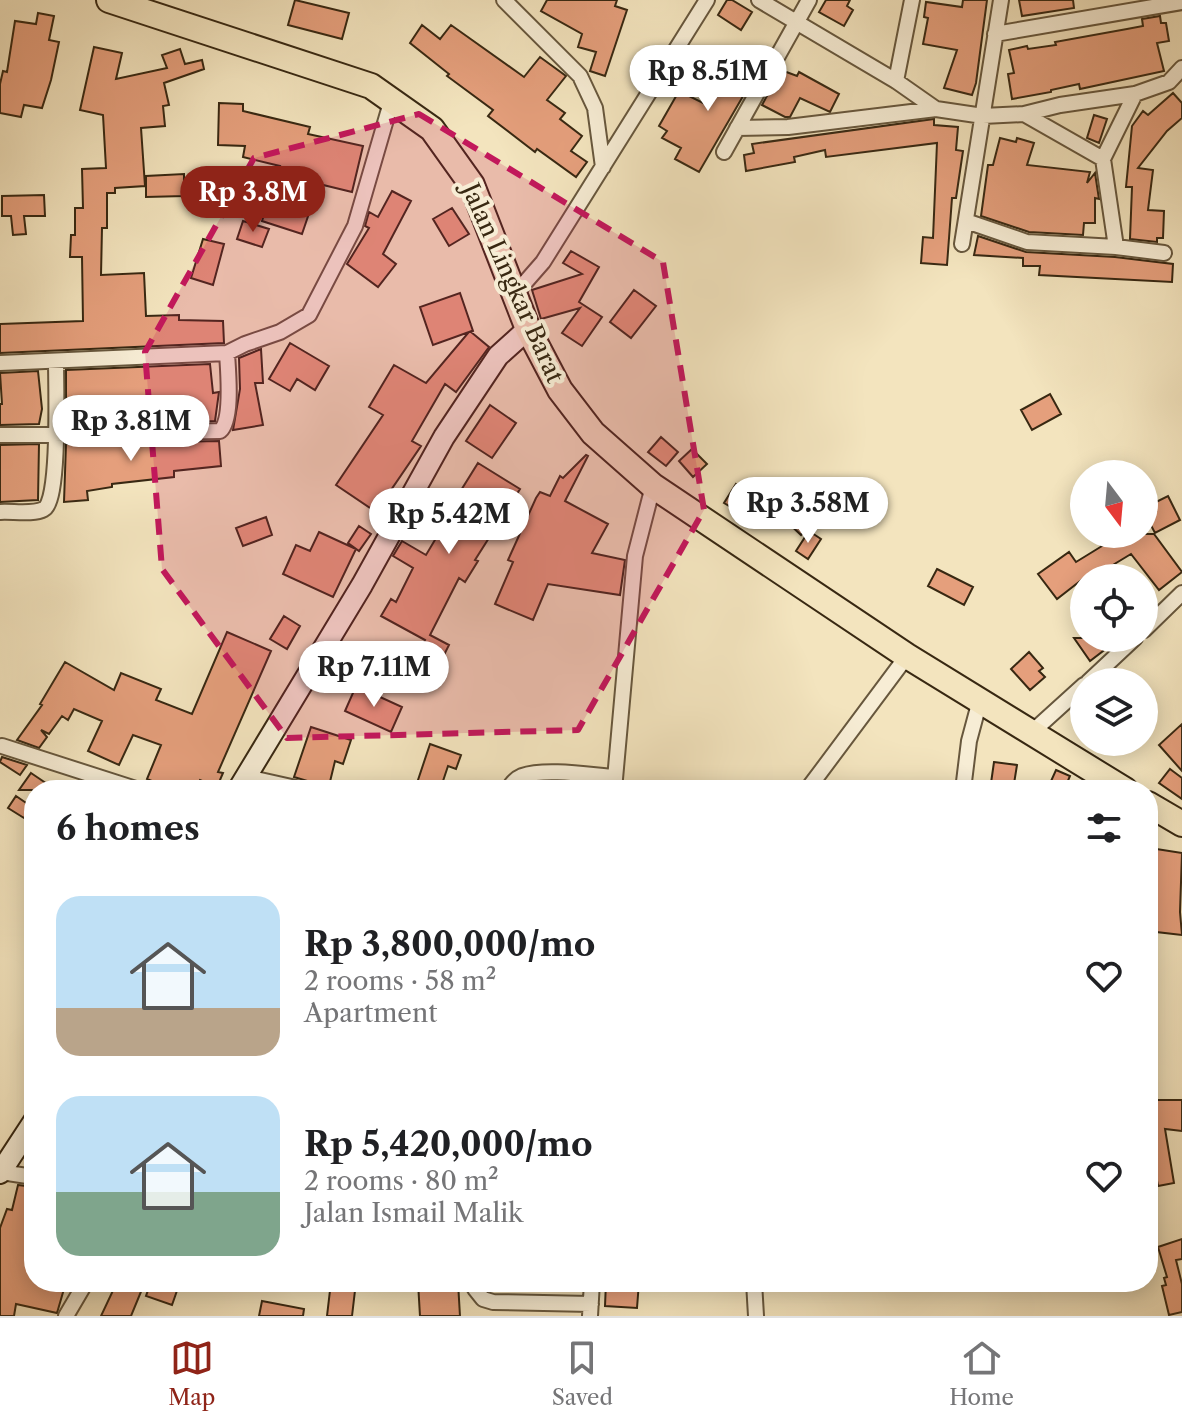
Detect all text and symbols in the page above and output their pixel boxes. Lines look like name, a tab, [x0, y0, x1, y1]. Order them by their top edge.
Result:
pin: Rp 8.51M	[625, 45, 791, 113]
text: Rp 8.51M	[648, 55, 768, 87]
pin: Rp 3.8M	[179, 166, 327, 234]
street label: Jalan Lingkar Barat	[454, 175, 570, 388]
text: Rp 3.8M	[198, 176, 308, 208]
pin: Rp 3.81M	[48, 395, 214, 463]
text: Rp 3.81M	[70, 405, 192, 437]
north arrow	[1070, 460, 1158, 548]
map controls	[1070, 460, 1158, 756]
pin: Rp 3.58M	[725, 477, 891, 545]
text: Rp 3.58M	[746, 487, 870, 519]
pin: Rp 5.42M	[366, 488, 532, 556]
text: Rp 5.42M	[387, 498, 511, 530]
button: locate	[1070, 564, 1158, 652]
pin: Rp 7.11M	[291, 641, 457, 709]
text: Rp 7.11M	[317, 651, 431, 683]
button: layers	[1070, 668, 1158, 756]
icon: filters	[1082, 806, 1126, 850]
text: 6 homes	[56, 807, 200, 849]
text: Rp 3,800,000/mo	[304, 923, 595, 965]
icon: home	[120, 928, 216, 1024]
icon: heart	[1082, 954, 1126, 998]
text: 2 rooms · 58 m²	[304, 965, 496, 997]
text: Apartment	[304, 997, 437, 1029]
text: Rp 5,420,000/mo	[304, 1123, 593, 1165]
icon: home	[120, 1128, 216, 1224]
icon: heart	[1082, 1154, 1126, 1198]
text: 2 rooms · 80 m²	[304, 1165, 499, 1197]
text: Jalan Ismail Malik	[304, 1197, 523, 1229]
tab: Map	[168, 1336, 215, 1411]
tab: Saved	[552, 1336, 613, 1411]
tab: Home	[949, 1336, 1014, 1411]

